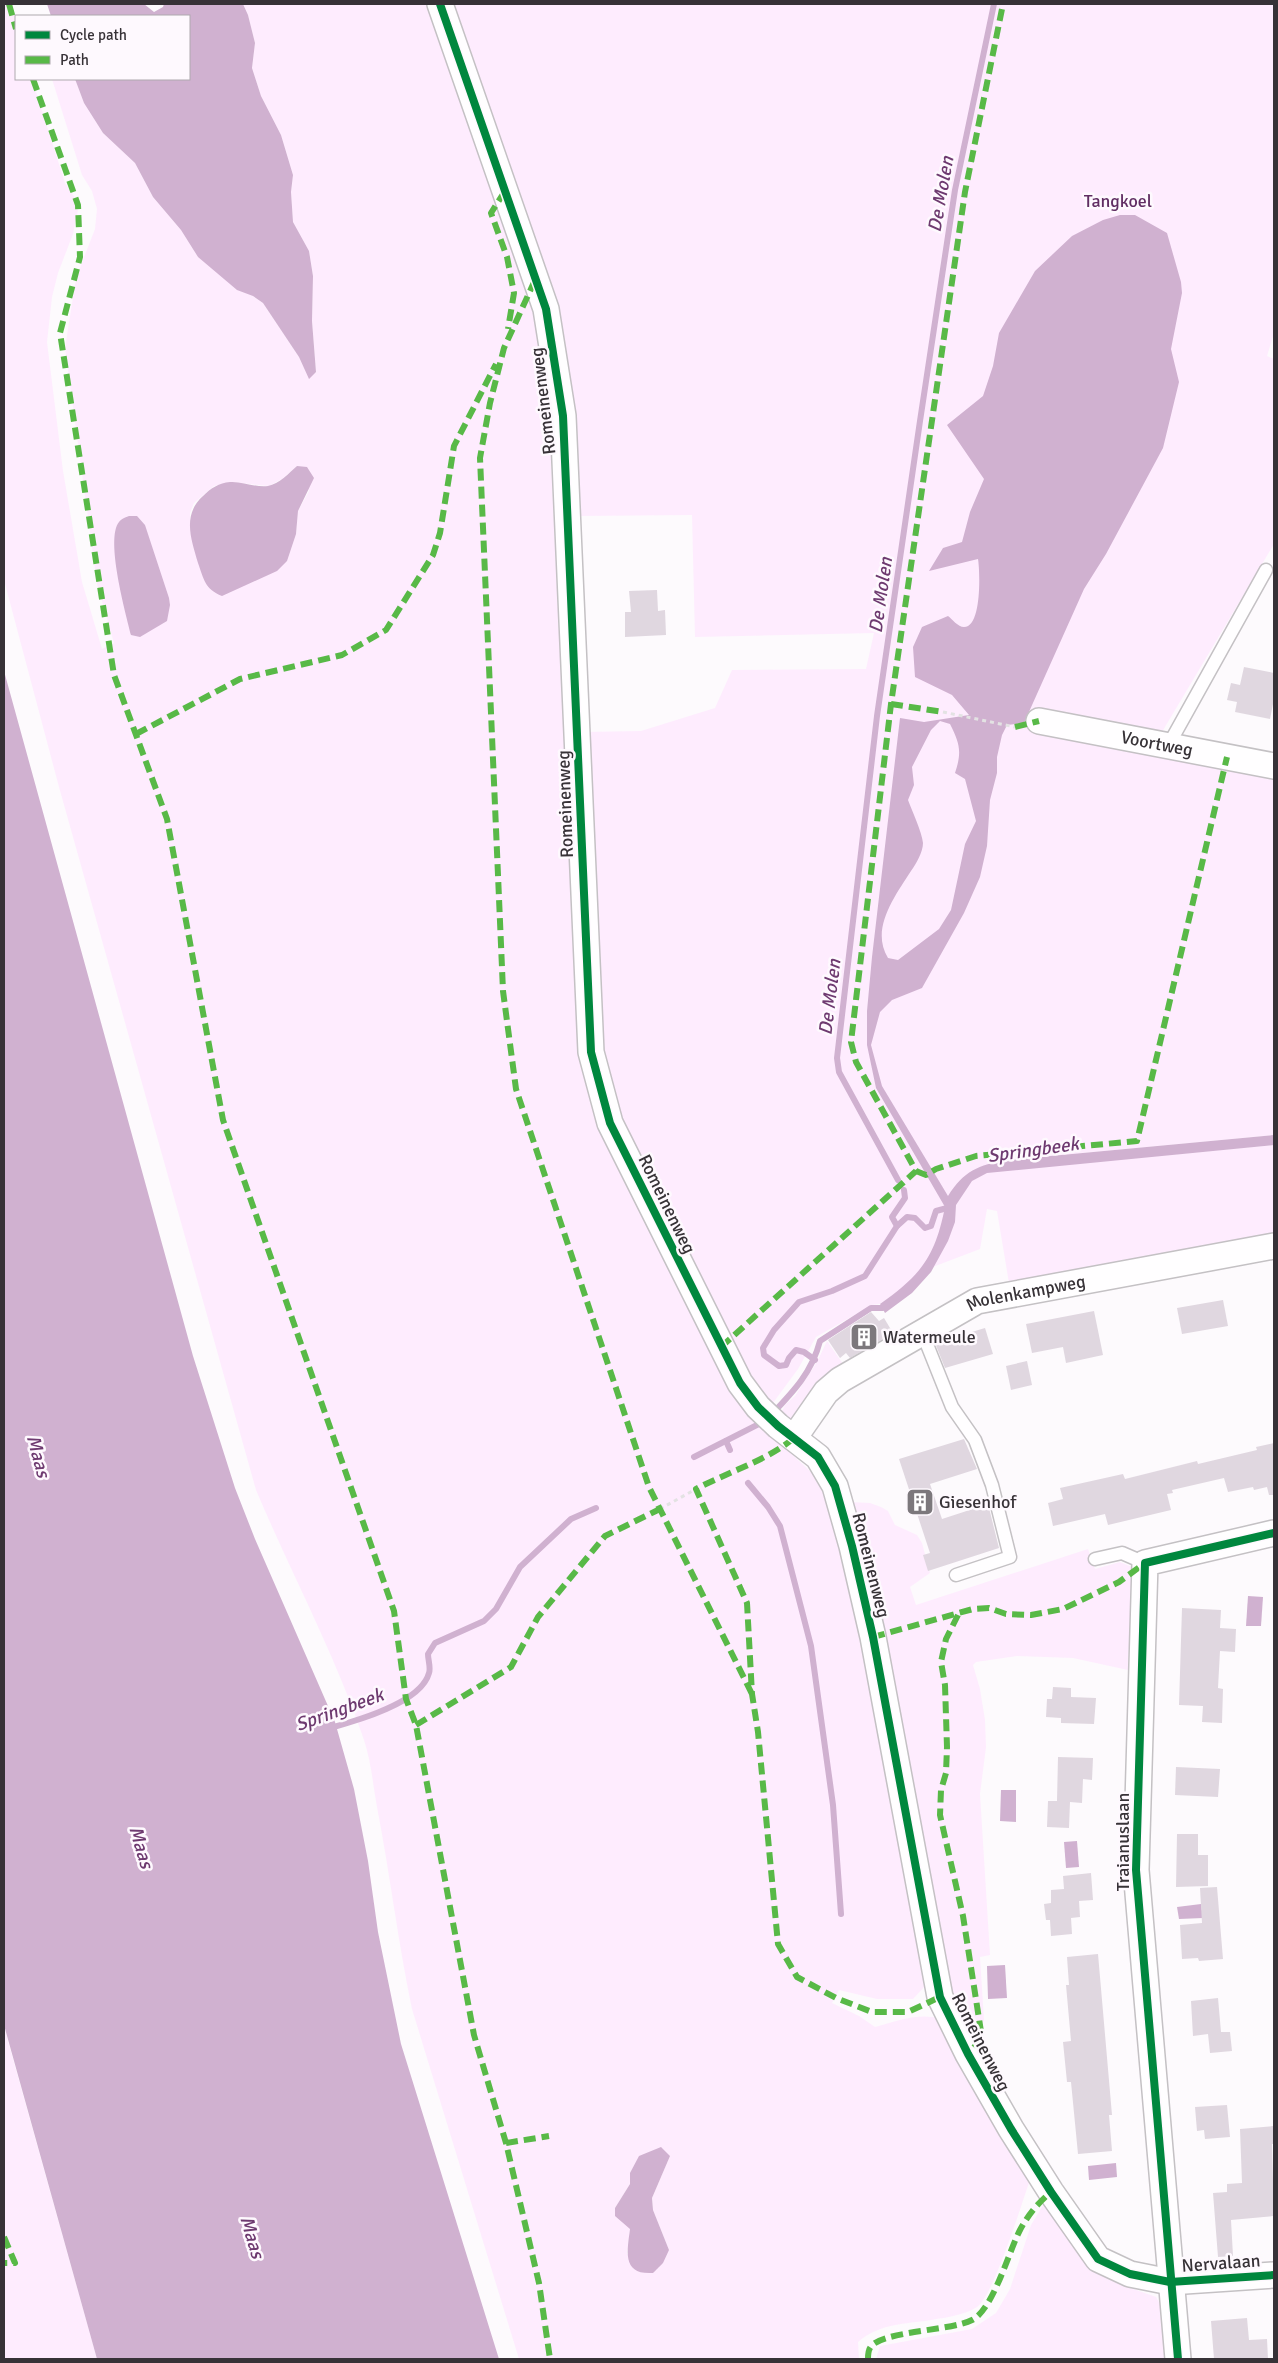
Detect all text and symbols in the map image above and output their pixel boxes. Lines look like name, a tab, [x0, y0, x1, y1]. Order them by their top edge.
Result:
legend	[15, 15, 190, 80]
text: Cycle path	[60, 26, 127, 44]
text: Path	[60, 51, 89, 69]
water label: De Molen	[923, 154, 960, 234]
park label: Tangkoel	[1084, 190, 1152, 212]
street label: Romeinenweg	[526, 346, 560, 456]
water label: De Molen	[864, 555, 898, 635]
street label: Voortweg	[1119, 726, 1195, 761]
street label: Romeinenweg	[552, 750, 578, 858]
water label: De Molen	[813, 957, 847, 1037]
water label: Springbeek	[986, 1131, 1082, 1168]
street label: Romeinenweg	[633, 1151, 701, 1257]
street label: Molenkampweg	[962, 1270, 1087, 1316]
building icon: Watermeule	[849, 1322, 879, 1352]
place label: Watermeule	[883, 1326, 976, 1348]
water label: Maas	[21, 1432, 56, 1482]
building icon: Giesenhof	[905, 1487, 935, 1517]
place label: Giesenhof	[939, 1491, 1017, 1513]
street label: Romeinenweg	[847, 1510, 895, 1620]
water label: Springbeek	[292, 1682, 388, 1737]
street label: Traianuslaan	[1112, 1793, 1134, 1891]
water label: Maas	[124, 1823, 159, 1873]
street label: Romeinenweg	[947, 1989, 1015, 2095]
water label: Maas	[235, 2213, 270, 2263]
street label: Nervalaan	[1181, 2249, 1261, 2277]

